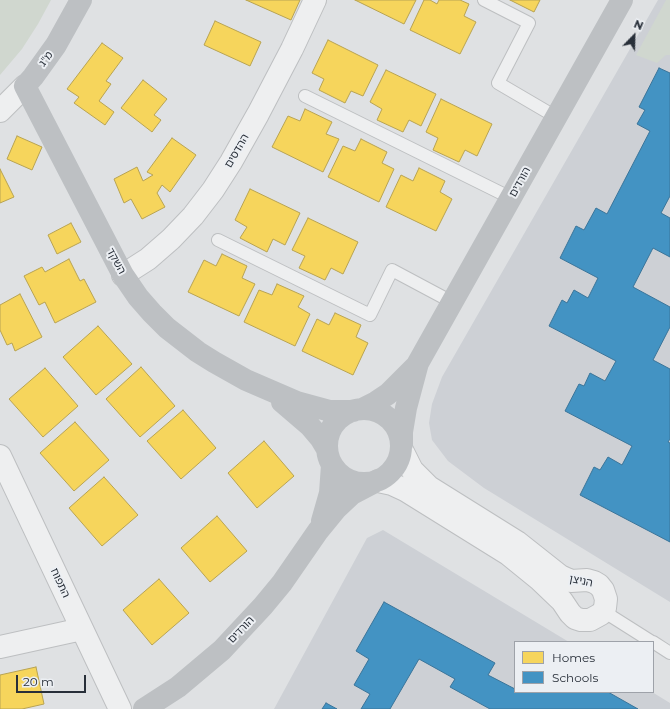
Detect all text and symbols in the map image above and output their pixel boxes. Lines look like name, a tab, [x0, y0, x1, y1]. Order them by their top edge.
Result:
north arrow	[614, 16, 654, 56]
text: N	[632, 17, 646, 33]
street label: מ"ג	[36, 49, 56, 69]
street label: ההדסים	[222, 132, 252, 170]
street label: הורדים	[506, 165, 534, 199]
street label: השקד	[103, 246, 129, 276]
street label: התפוח	[47, 566, 73, 600]
street label: הניצן	[568, 572, 594, 590]
street label: הורדים	[225, 614, 257, 646]
legend	[514, 641, 654, 693]
text: Homes	[552, 650, 595, 665]
scale bar	[18, 667, 88, 693]
text: Schools	[552, 670, 598, 685]
text: 20 m	[23, 674, 54, 689]

